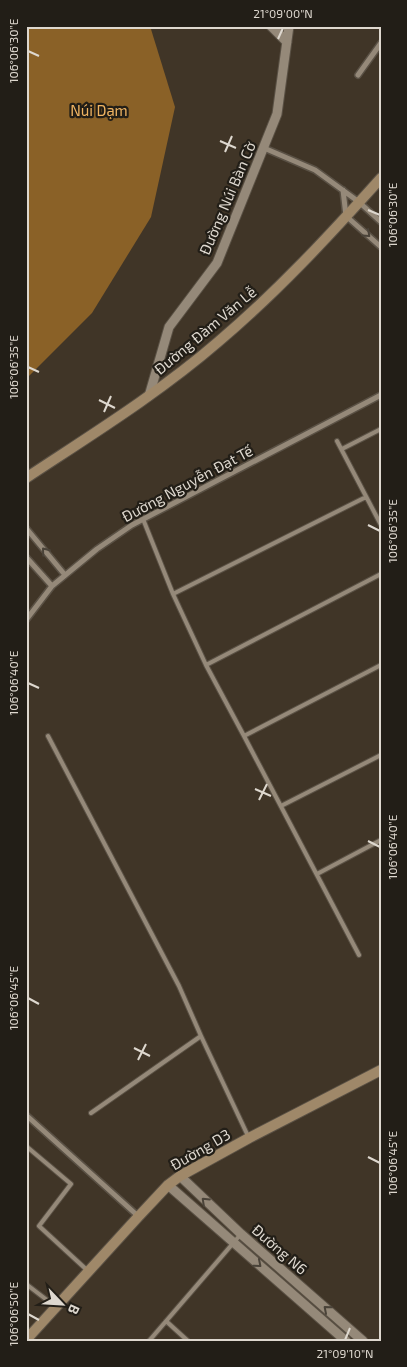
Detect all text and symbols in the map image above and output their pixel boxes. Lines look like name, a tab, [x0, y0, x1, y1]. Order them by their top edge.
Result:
text: 21°09'00"N	[253, 6, 313, 20]
text: 106°06'30"E	[6, 18, 20, 83]
park label: Núi Dạm	[70, 101, 128, 119]
street label: Đường Núi Bàn Cờ	[195, 138, 259, 257]
text: 106°06'30"E	[385, 182, 399, 247]
one-way arrow	[361, 228, 370, 237]
street label: Đường Đàm Văn Lễ	[150, 282, 260, 378]
text: 106°06'35"E	[6, 335, 20, 399]
street label: Đường Nguyễn Đạt Tế	[118, 440, 256, 525]
text: 106°06'35"E	[385, 499, 399, 563]
one-way arrow	[43, 548, 51, 557]
text: 106°06'40"E	[6, 650, 20, 716]
text: 106°06'40"E	[385, 814, 399, 880]
text: 106°06'45"E	[6, 966, 20, 1030]
street label: Đường D3	[167, 1125, 233, 1173]
text: 106°06'45"E	[385, 1131, 399, 1195]
one-way arrow	[202, 1198, 211, 1207]
street label: Đường N6	[249, 1220, 311, 1278]
one-way arrow	[252, 1258, 261, 1267]
north arrow	[38, 1280, 88, 1330]
text: 106°06'50"E	[6, 1281, 20, 1346]
text: B	[65, 1302, 84, 1317]
one-way arrow	[323, 1306, 332, 1315]
text: 21°09'10"N	[316, 1346, 374, 1360]

